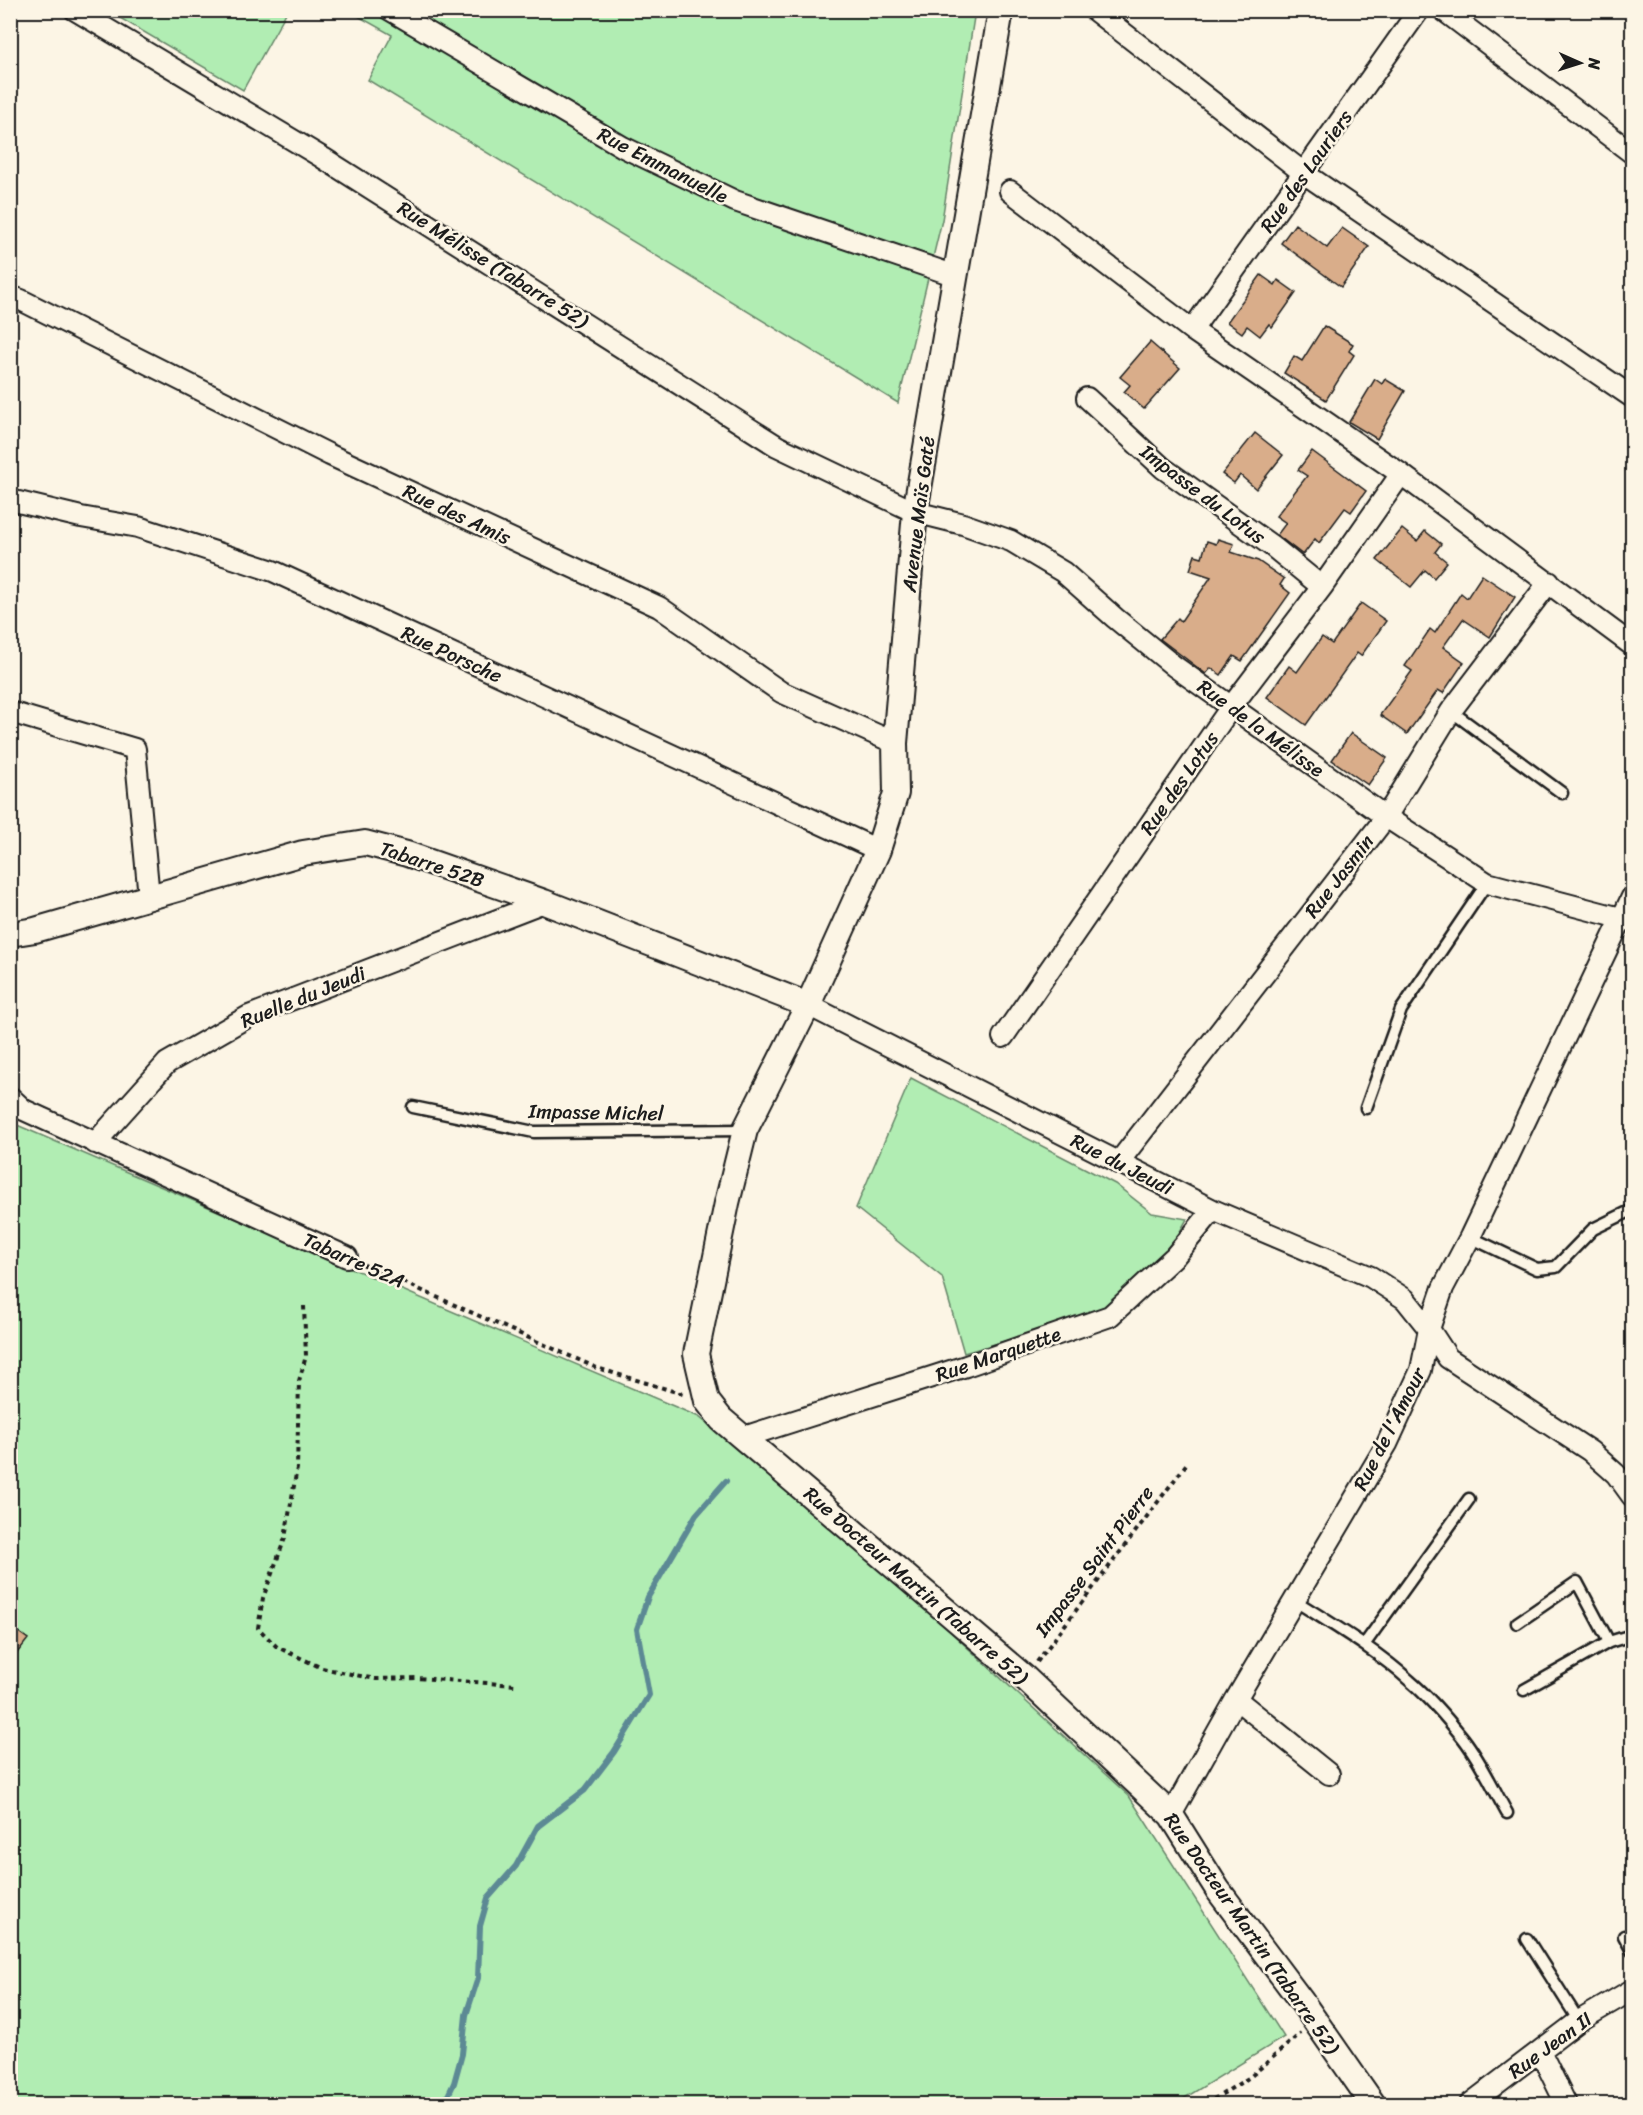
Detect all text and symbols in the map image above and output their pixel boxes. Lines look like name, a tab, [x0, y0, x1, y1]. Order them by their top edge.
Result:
north arrow	[1550, 33, 1610, 93]
text: N	[1580, 56, 1609, 71]
street label: Rue des Lauriers	[1251, 101, 1363, 240]
street label: Rue Emmanuelle	[591, 117, 735, 214]
street label: Rue Mélisse (Tabarre 52)	[390, 191, 596, 338]
street label: Avenue Maïs Gaté	[891, 434, 945, 595]
street label: Impasse du Lotus	[1131, 435, 1274, 554]
street label: Rue des Amis	[397, 474, 518, 555]
street label: Rue Porsche	[395, 616, 508, 693]
street label: Rue de la Mélisse	[1190, 670, 1332, 787]
street label: Rue des Lotus	[1131, 723, 1229, 843]
street label: Rue Jasmin	[1295, 827, 1384, 926]
street label: Tabarre 52B	[375, 831, 489, 898]
street label: Ruelle du Jeudi	[235, 956, 372, 1038]
street label: Impasse Michel	[527, 1094, 665, 1131]
street label: Rue du Jeudi	[1064, 1124, 1180, 1206]
street label: Tabarre 52A	[297, 1222, 410, 1299]
street label: Rue Marquette	[931, 1317, 1066, 1392]
street label: Rue de l'Amour	[1343, 1360, 1436, 1497]
street label: Rue Docteur Martin (Tabarre 52)	[795, 1478, 1037, 1694]
street label: Impasse Saint Pierre	[1025, 1478, 1163, 1646]
street label: Rue Docteur Martin (Tabarre 52)	[1155, 1805, 1349, 2062]
street label: Rue Jean II	[1501, 2003, 1600, 2088]

